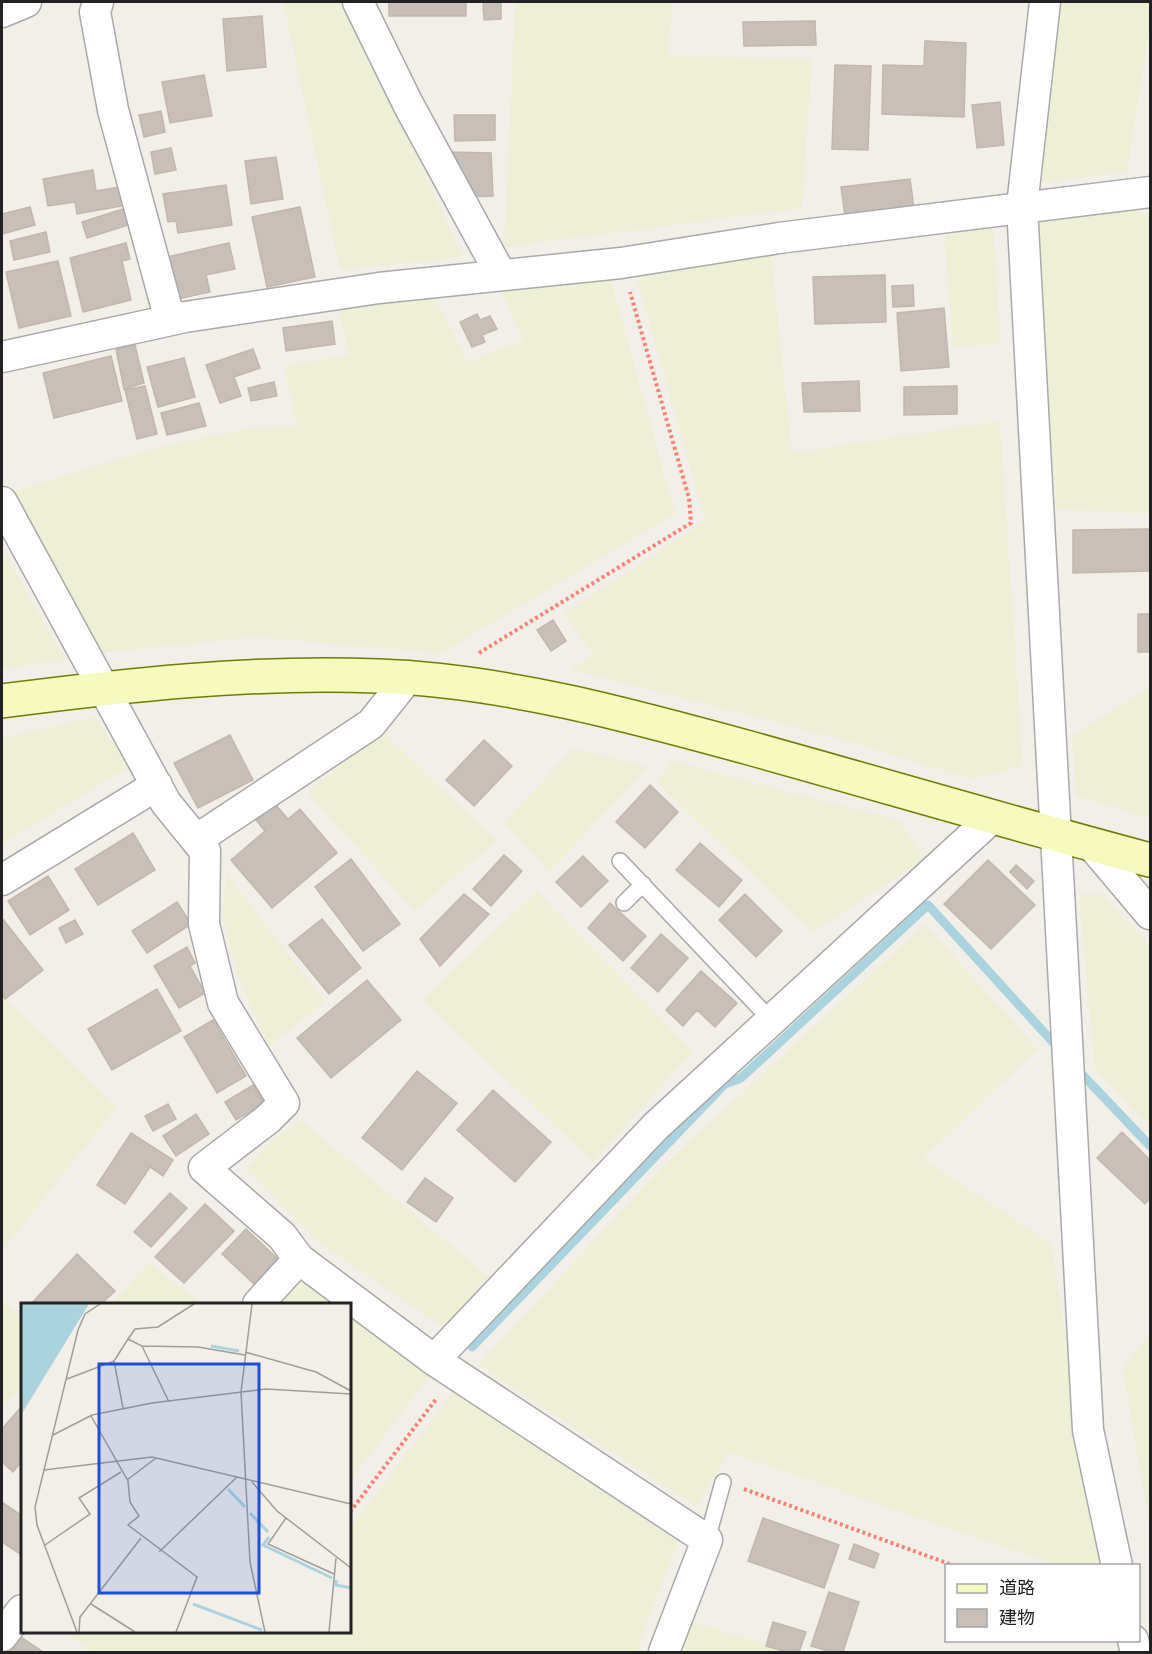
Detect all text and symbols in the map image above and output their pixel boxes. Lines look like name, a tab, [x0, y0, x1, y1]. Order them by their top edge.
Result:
inset map	[21, 1303, 351, 1633]
legend	[945, 1564, 1140, 1642]
text: 道路	[999, 1576, 1035, 1599]
text: 建物	[999, 1606, 1035, 1629]

